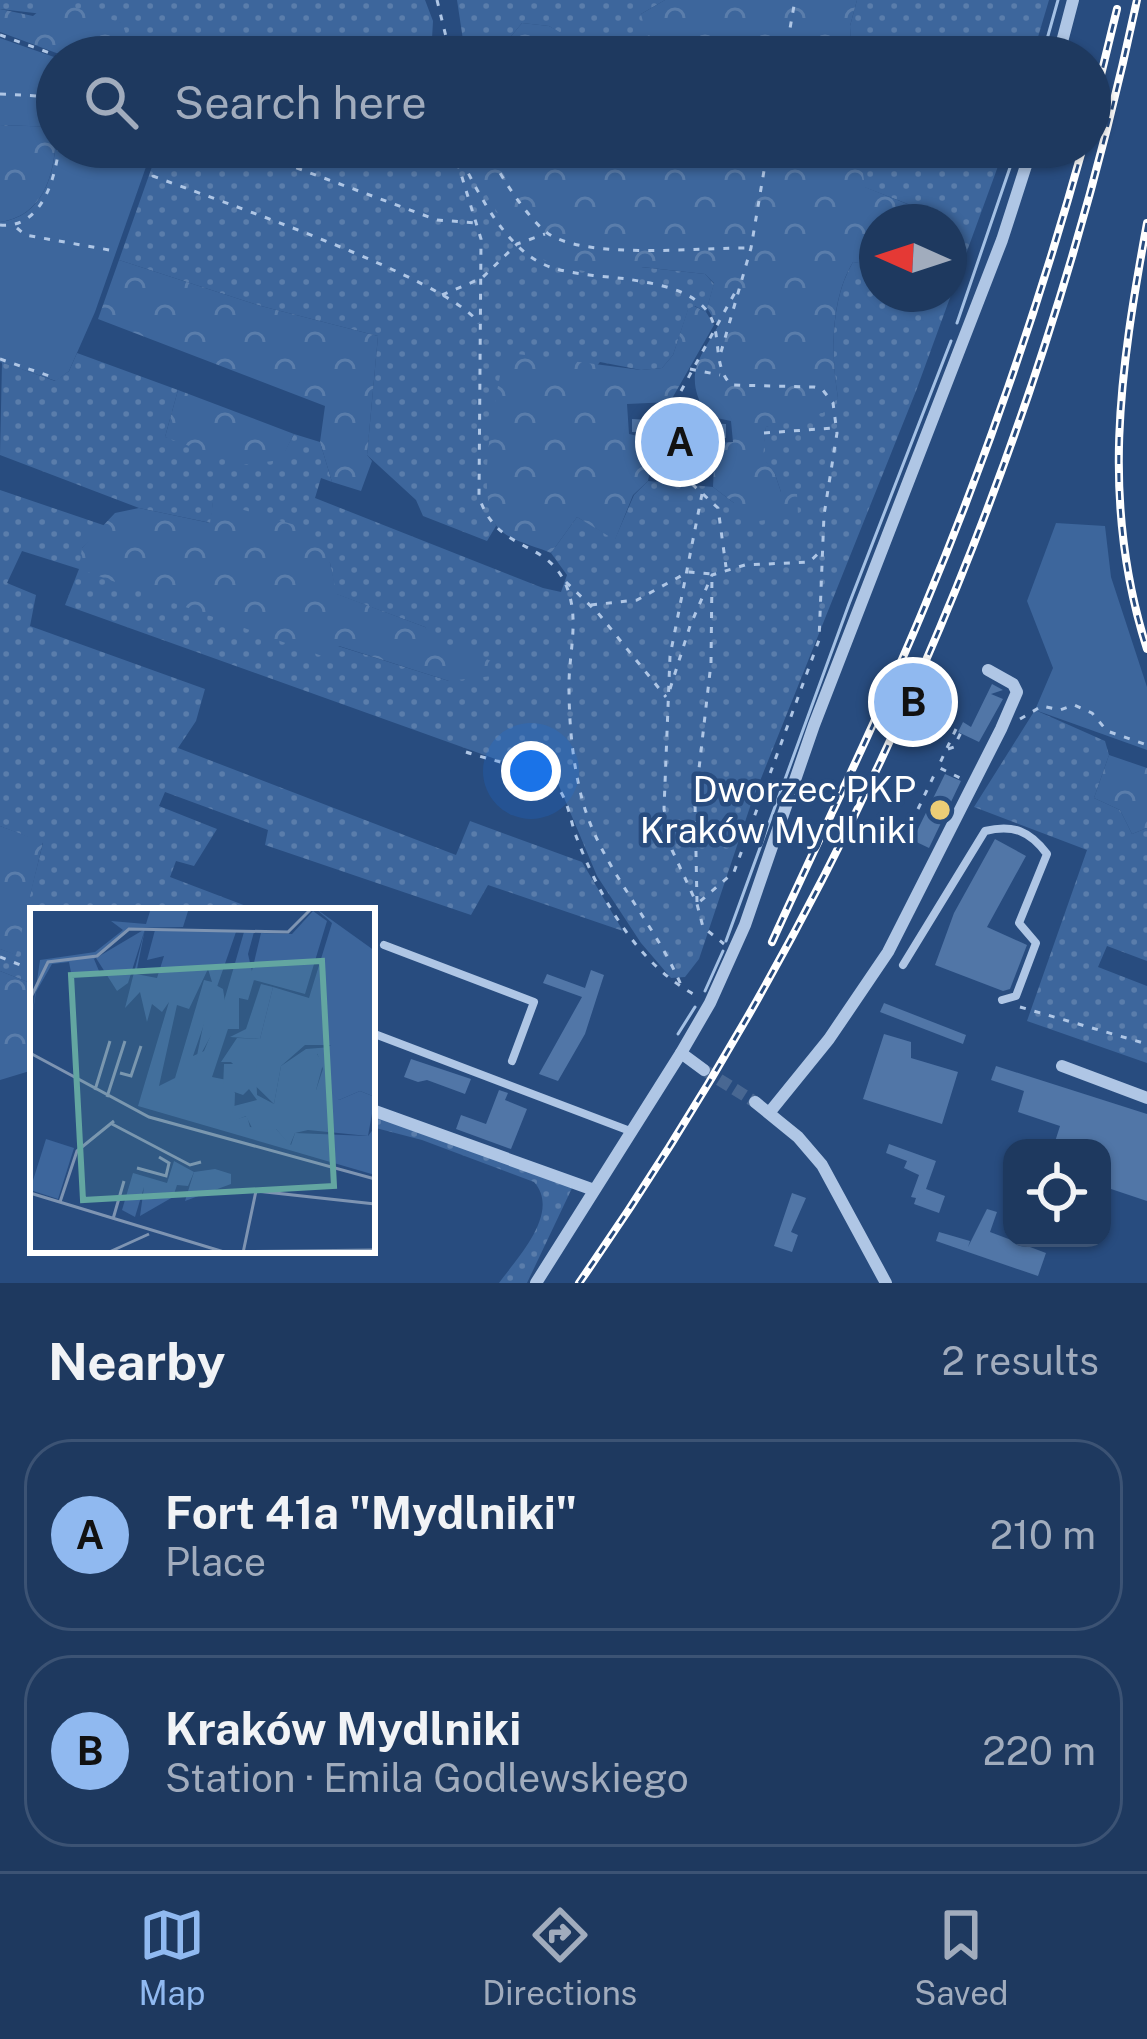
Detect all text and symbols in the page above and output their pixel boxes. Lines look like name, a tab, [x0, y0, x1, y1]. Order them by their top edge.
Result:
search box	[36, 36, 1111, 168]
icon: search	[78, 69, 144, 135]
text: Search here	[174, 76, 427, 129]
north arrow	[859, 204, 967, 312]
pin: A	[641, 397, 719, 487]
pin: B	[874, 657, 952, 747]
your location	[501, 741, 561, 801]
place label: Dworzec PKP Kraków Mydlniki	[640, 768, 916, 851]
marker: Dworzec PKP Kraków Mydlniki	[927, 797, 953, 823]
inset map	[30, 908, 375, 1253]
map controls	[1003, 1139, 1111, 1247]
button: locate	[1003, 1139, 1111, 1247]
text: Nearby	[48, 1332, 225, 1391]
text: 2 results	[942, 1338, 1099, 1384]
text: Fort 41a "Mydlniki"	[165, 1486, 577, 1539]
text: A	[76, 1512, 104, 1558]
text: 210 m	[990, 1512, 1096, 1558]
text: Place	[165, 1539, 266, 1585]
text: Kraków Mydlniki	[165, 1702, 521, 1755]
text: B	[77, 1728, 103, 1774]
text: 220 m	[982, 1728, 1096, 1774]
text: Station · Emila Godlewskiego	[165, 1755, 689, 1801]
tab: Map	[138, 1902, 205, 2012]
tab: Directions	[482, 1902, 637, 2012]
tab: Saved	[914, 1902, 1009, 2012]

